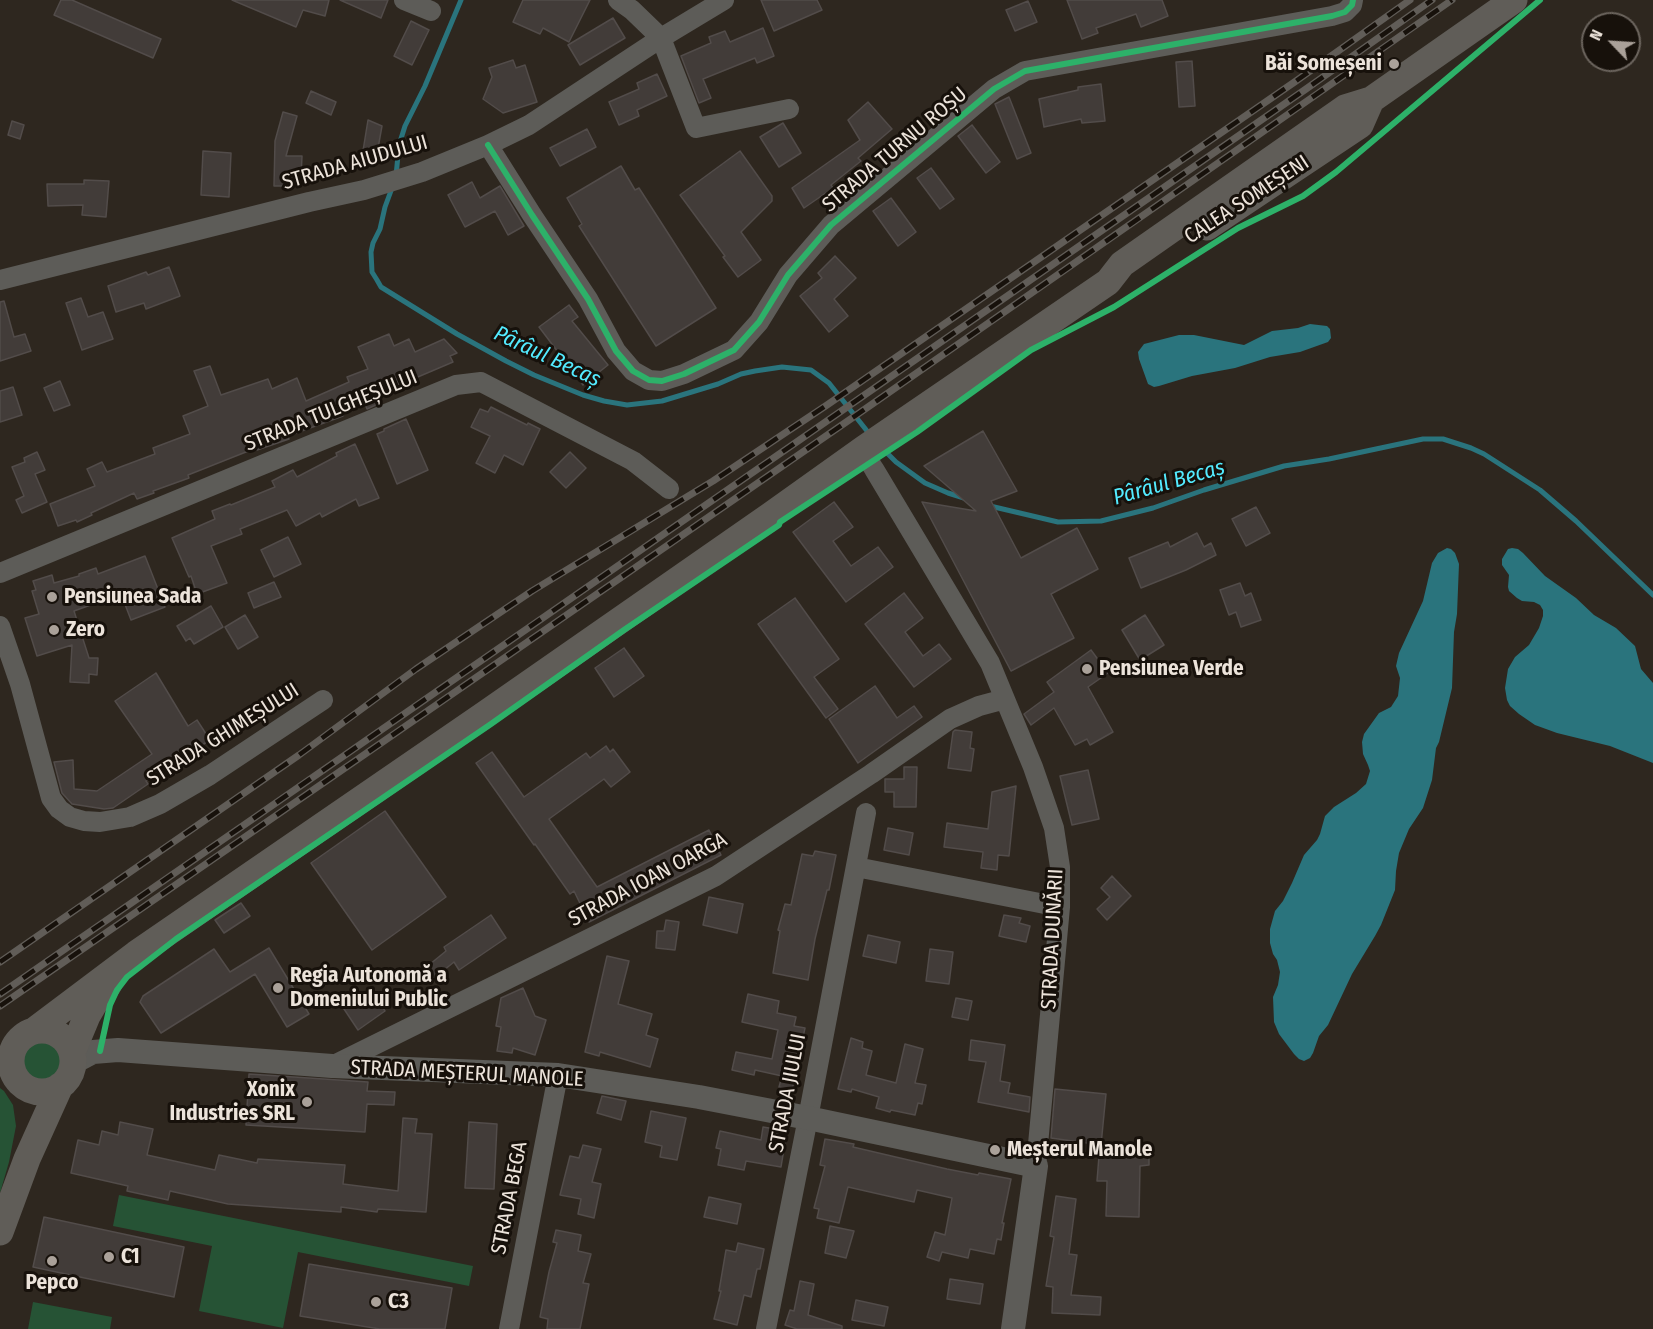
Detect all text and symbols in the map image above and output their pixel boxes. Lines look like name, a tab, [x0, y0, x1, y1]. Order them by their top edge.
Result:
north arrow	[1581, 12, 1641, 72]
text: N	[1585, 27, 1607, 43]
place label: Băi Someșeni	[1265, 51, 1382, 77]
marker: Băi Someșeni	[1387, 57, 1401, 71]
street label: STRADA TURNU ROȘU	[818, 82, 972, 218]
street label: STRADA AIUDULUI	[279, 130, 431, 196]
street label: CALEA SOMEȘENI	[1180, 150, 1314, 250]
water label: Pârâul Becaș	[489, 321, 605, 393]
street label: STRADA TULGHEȘULUI	[241, 365, 421, 457]
water label: Pârâul Becaș	[1110, 454, 1228, 512]
place label: Pensiunea Sada	[64, 584, 201, 610]
marker: Pensiunea Sada	[45, 590, 59, 604]
place label: Zero	[66, 617, 105, 643]
marker: Zero	[47, 623, 61, 637]
place label: Pensiunea Verde	[1099, 656, 1244, 682]
marker: Pensiunea Verde	[1080, 662, 1094, 676]
street label: STRADA GHIMEȘULUI	[142, 678, 304, 792]
street label: STRADA IOAN OARGA	[565, 828, 731, 932]
street label: STRADA DUNĂRII	[1037, 868, 1069, 1010]
place label: Regia Autonomă a Domeniului Public	[290, 963, 448, 1013]
marker: Regia Autonomă a Domeniului Public	[271, 981, 285, 995]
street label: STRADA JIULUI	[764, 1031, 812, 1155]
street label: STRADA MEȘTERUL MANOLE	[350, 1055, 584, 1093]
place label: Xonix Industries SRL	[170, 1077, 295, 1127]
marker: Xonix Industries SRL	[300, 1095, 314, 1109]
place label: Meșterul Manole	[1007, 1137, 1152, 1163]
street label: STRADA BEGA	[487, 1139, 533, 1257]
marker: Meșterul Manole	[988, 1143, 1002, 1157]
place label: C1	[121, 1244, 140, 1270]
marker: C1	[102, 1250, 116, 1264]
marker: Pepco	[45, 1254, 59, 1268]
place label: Pepco	[26, 1270, 78, 1296]
place label: C3	[388, 1289, 409, 1315]
marker: C3	[369, 1295, 383, 1309]

